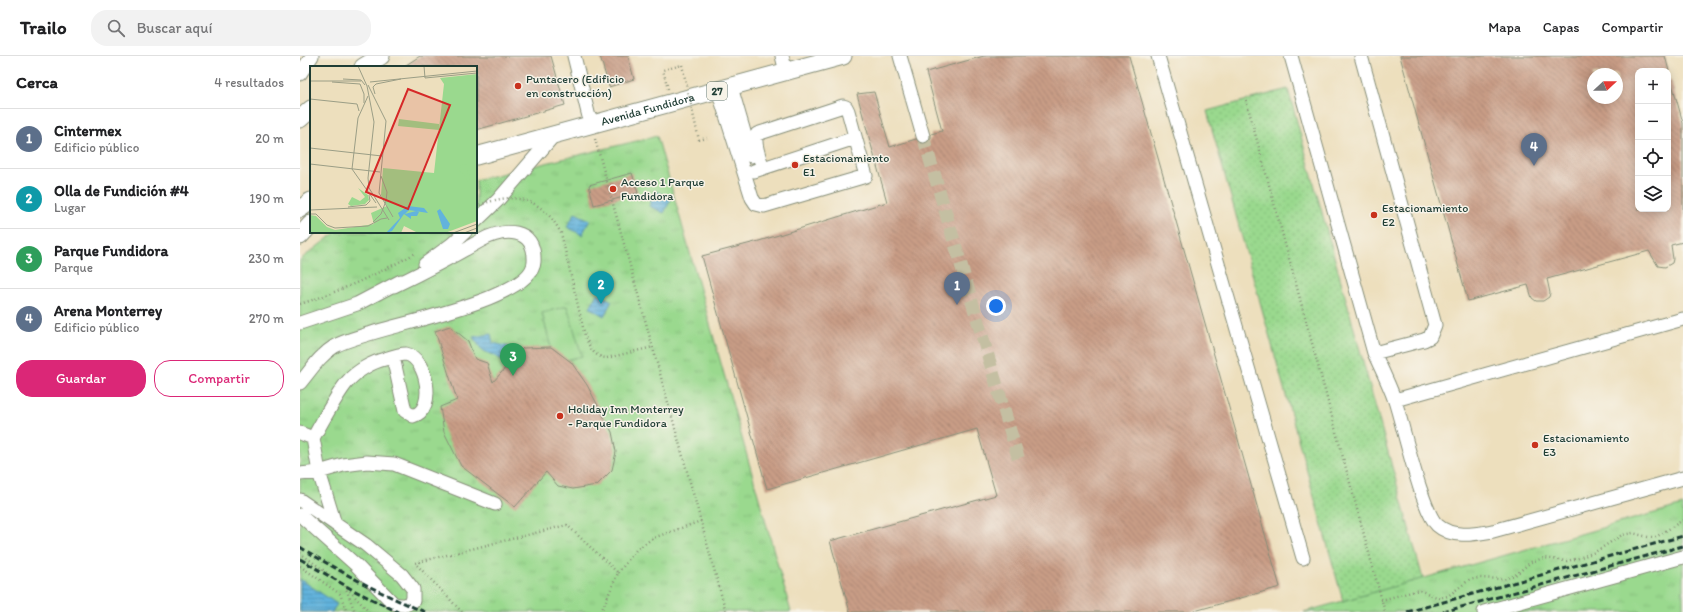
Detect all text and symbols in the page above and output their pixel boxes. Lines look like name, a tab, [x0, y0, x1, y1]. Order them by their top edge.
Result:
search box	[91, 10, 371, 46]
text: Trailo	[20, 16, 67, 39]
icon: search	[105, 17, 127, 39]
text: Buscar aquí	[137, 19, 212, 37]
text: Mapa	[1488, 19, 1521, 36]
text: Capas	[1543, 19, 1580, 36]
text: Compartir	[1602, 19, 1663, 36]
inset map	[310, 66, 477, 233]
north arrow	[1587, 68, 1623, 104]
map controls	[1635, 68, 1671, 212]
button: +	[1635, 68, 1671, 104]
text: Cerca	[16, 72, 58, 92]
place label: Puntacero (Edificio en construcción)	[526, 72, 624, 100]
text: 4 resultados	[214, 75, 284, 90]
marker: Puntacero (Edificio en construcción)	[513, 81, 523, 91]
road number: 27	[707, 82, 727, 100]
street label: Avenida Fundidora	[599, 90, 697, 129]
button: −	[1635, 104, 1671, 140]
text: Cintermex	[54, 122, 122, 140]
text: 1	[26, 131, 32, 146]
text: 20 m	[255, 131, 284, 146]
pin: 4	[1521, 133, 1547, 166]
text: Edificio público	[54, 140, 139, 155]
button: locate	[1635, 140, 1671, 176]
place label: Estacionamiento E1	[803, 151, 890, 179]
marker: Estacionamiento E1	[790, 160, 800, 170]
place label: Acceso 1 Parque Fundidora	[621, 175, 705, 203]
button: layers	[1635, 176, 1671, 212]
text: Olla de Fundición #4	[54, 182, 189, 200]
marker: Acceso 1 Parque Fundidora	[608, 184, 618, 194]
text: 2	[26, 191, 32, 206]
text: 190 m	[249, 191, 284, 206]
text: Lugar	[54, 200, 86, 215]
place label: Estacionamiento E2	[1382, 201, 1469, 229]
marker: Estacionamiento E2	[1369, 210, 1379, 220]
text: Parque Fundidora	[54, 242, 168, 260]
text: 3	[25, 251, 33, 266]
text: 230 m	[248, 251, 284, 266]
text: Parque	[54, 260, 93, 275]
pin: 2	[588, 271, 614, 304]
pin: 1	[944, 272, 970, 305]
your location	[986, 296, 1006, 316]
text: Arena Monterrey	[54, 302, 162, 320]
text: 4	[25, 311, 33, 326]
text: 270 m	[249, 311, 284, 326]
text: Edificio público	[54, 320, 139, 335]
pin: 3	[500, 343, 526, 376]
button: Guardar	[16, 360, 146, 397]
button: Compartir	[154, 360, 284, 397]
place label: Holiday Inn Monterrey - Parque Fundidora	[568, 402, 684, 430]
marker: Holiday Inn Monterrey - Parque Fundidora	[555, 411, 565, 421]
place label: Estacionamiento E3	[1543, 431, 1630, 459]
marker: Estacionamiento E3	[1530, 440, 1540, 450]

